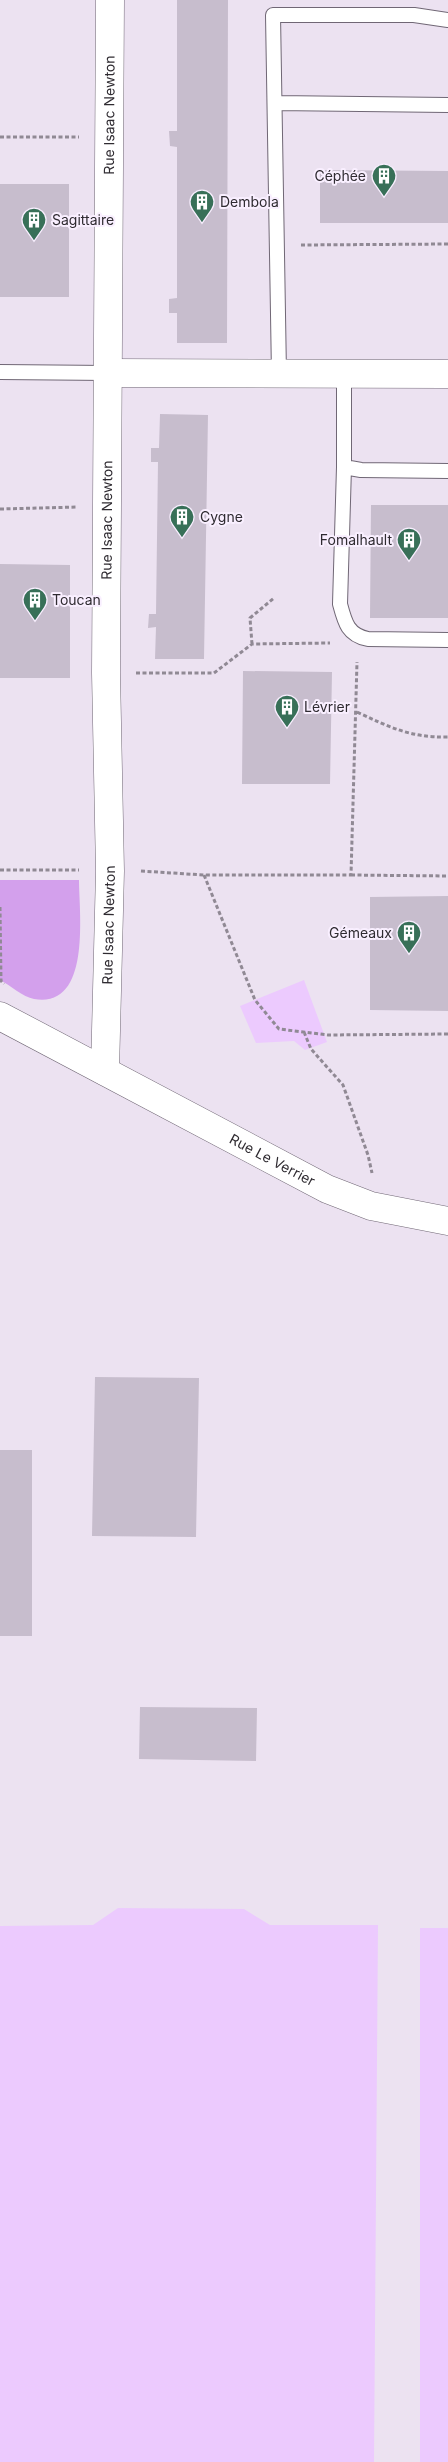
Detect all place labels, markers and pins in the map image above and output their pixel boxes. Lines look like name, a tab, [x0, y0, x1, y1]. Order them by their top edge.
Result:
building icon: Céphée	[371, 163, 397, 197]
place label: Céphée	[314, 167, 366, 184]
building icon: Dembola	[189, 189, 215, 223]
place label: Dembola	[220, 193, 279, 210]
building icon: Sagittaire	[21, 207, 47, 241]
place label: Sagittaire	[52, 211, 114, 228]
building icon: Cygne	[169, 504, 195, 538]
place label: Cygne	[200, 508, 243, 525]
building icon: Fomalhault	[396, 527, 422, 561]
place label: Fomalhault	[320, 531, 392, 548]
building icon: Toucan	[22, 587, 48, 621]
place label: Toucan	[52, 591, 101, 608]
building icon: Lévrier	[274, 694, 300, 728]
place label: Lévrier	[304, 698, 350, 715]
building icon: Gémeaux	[396, 920, 422, 954]
place label: Gémeaux	[329, 924, 392, 941]

